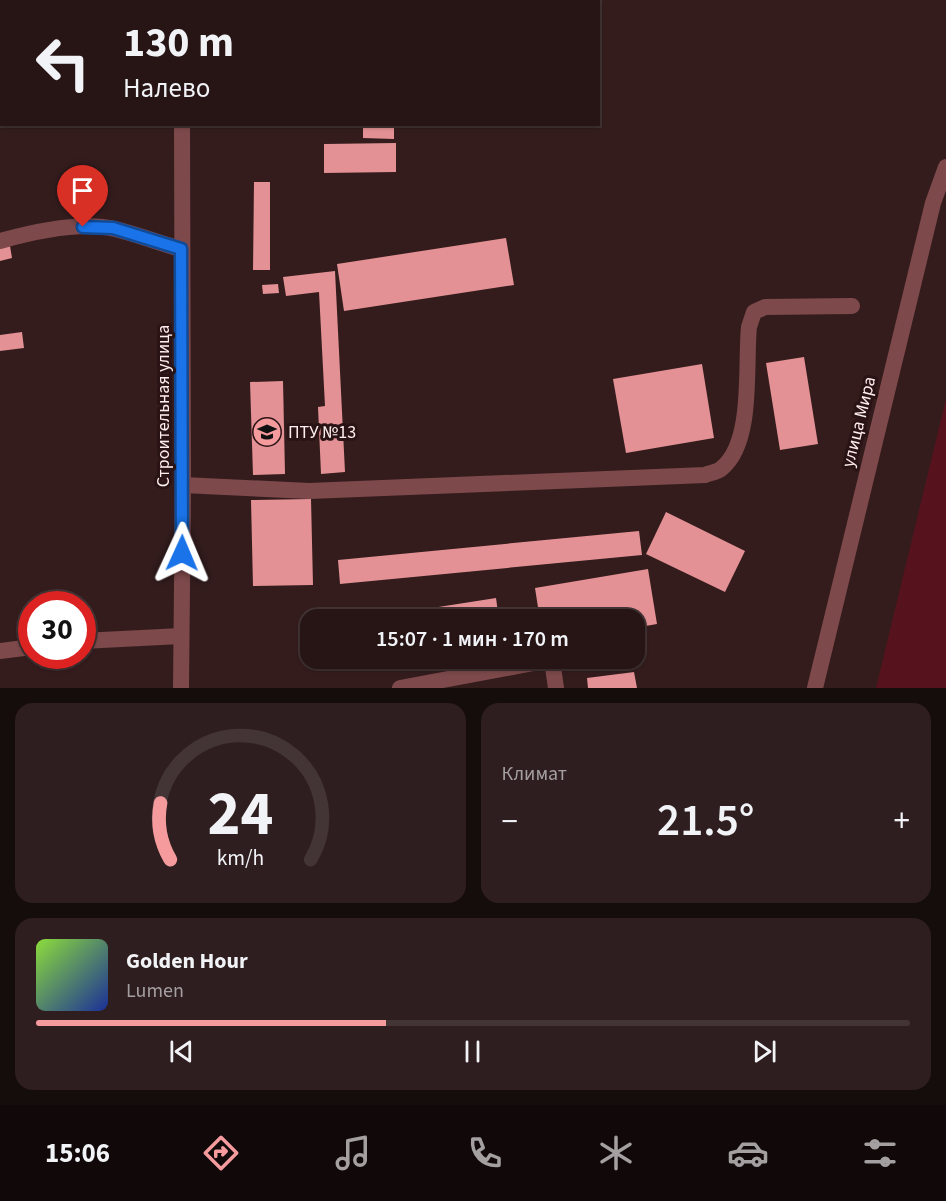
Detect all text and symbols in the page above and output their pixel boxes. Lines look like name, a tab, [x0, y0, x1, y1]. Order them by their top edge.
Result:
text: 130 m	[123, 13, 234, 73]
icon: left	[24, 24, 102, 102]
text: Налево	[123, 69, 210, 108]
pin	[57, 165, 108, 227]
icon: arrive	[66, 174, 99, 207]
street label: Строительная улица	[151, 325, 176, 487]
street label: улица Мира	[836, 374, 882, 470]
school or university icon: ПТУ №13	[251, 416, 283, 448]
place label: ПТУ №13	[288, 420, 356, 445]
position arrow	[150, 521, 214, 585]
speed limit sign: 30	[18, 591, 96, 669]
text: 15:07 · 1 мин · 170 m	[376, 623, 569, 655]
text: Климат	[502, 760, 567, 788]
text: 24	[207, 770, 273, 859]
text: 21.5°	[657, 789, 754, 853]
text: −	[502, 798, 518, 845]
text: +	[894, 798, 910, 845]
text: km/h	[216, 843, 264, 874]
text: Golden Hour	[126, 945, 248, 977]
text: Lumen	[126, 977, 184, 1005]
icon: previous	[165, 1035, 198, 1068]
icon: pause	[456, 1035, 489, 1068]
icon: next	[748, 1035, 781, 1068]
icon: directions	[200, 1132, 242, 1174]
icon: music	[332, 1132, 374, 1174]
icon: phone	[464, 1132, 506, 1174]
icon: climate	[595, 1132, 637, 1174]
icon: car	[727, 1132, 769, 1174]
icon: filters	[859, 1132, 901, 1174]
text: 15:06	[45, 1134, 110, 1173]

